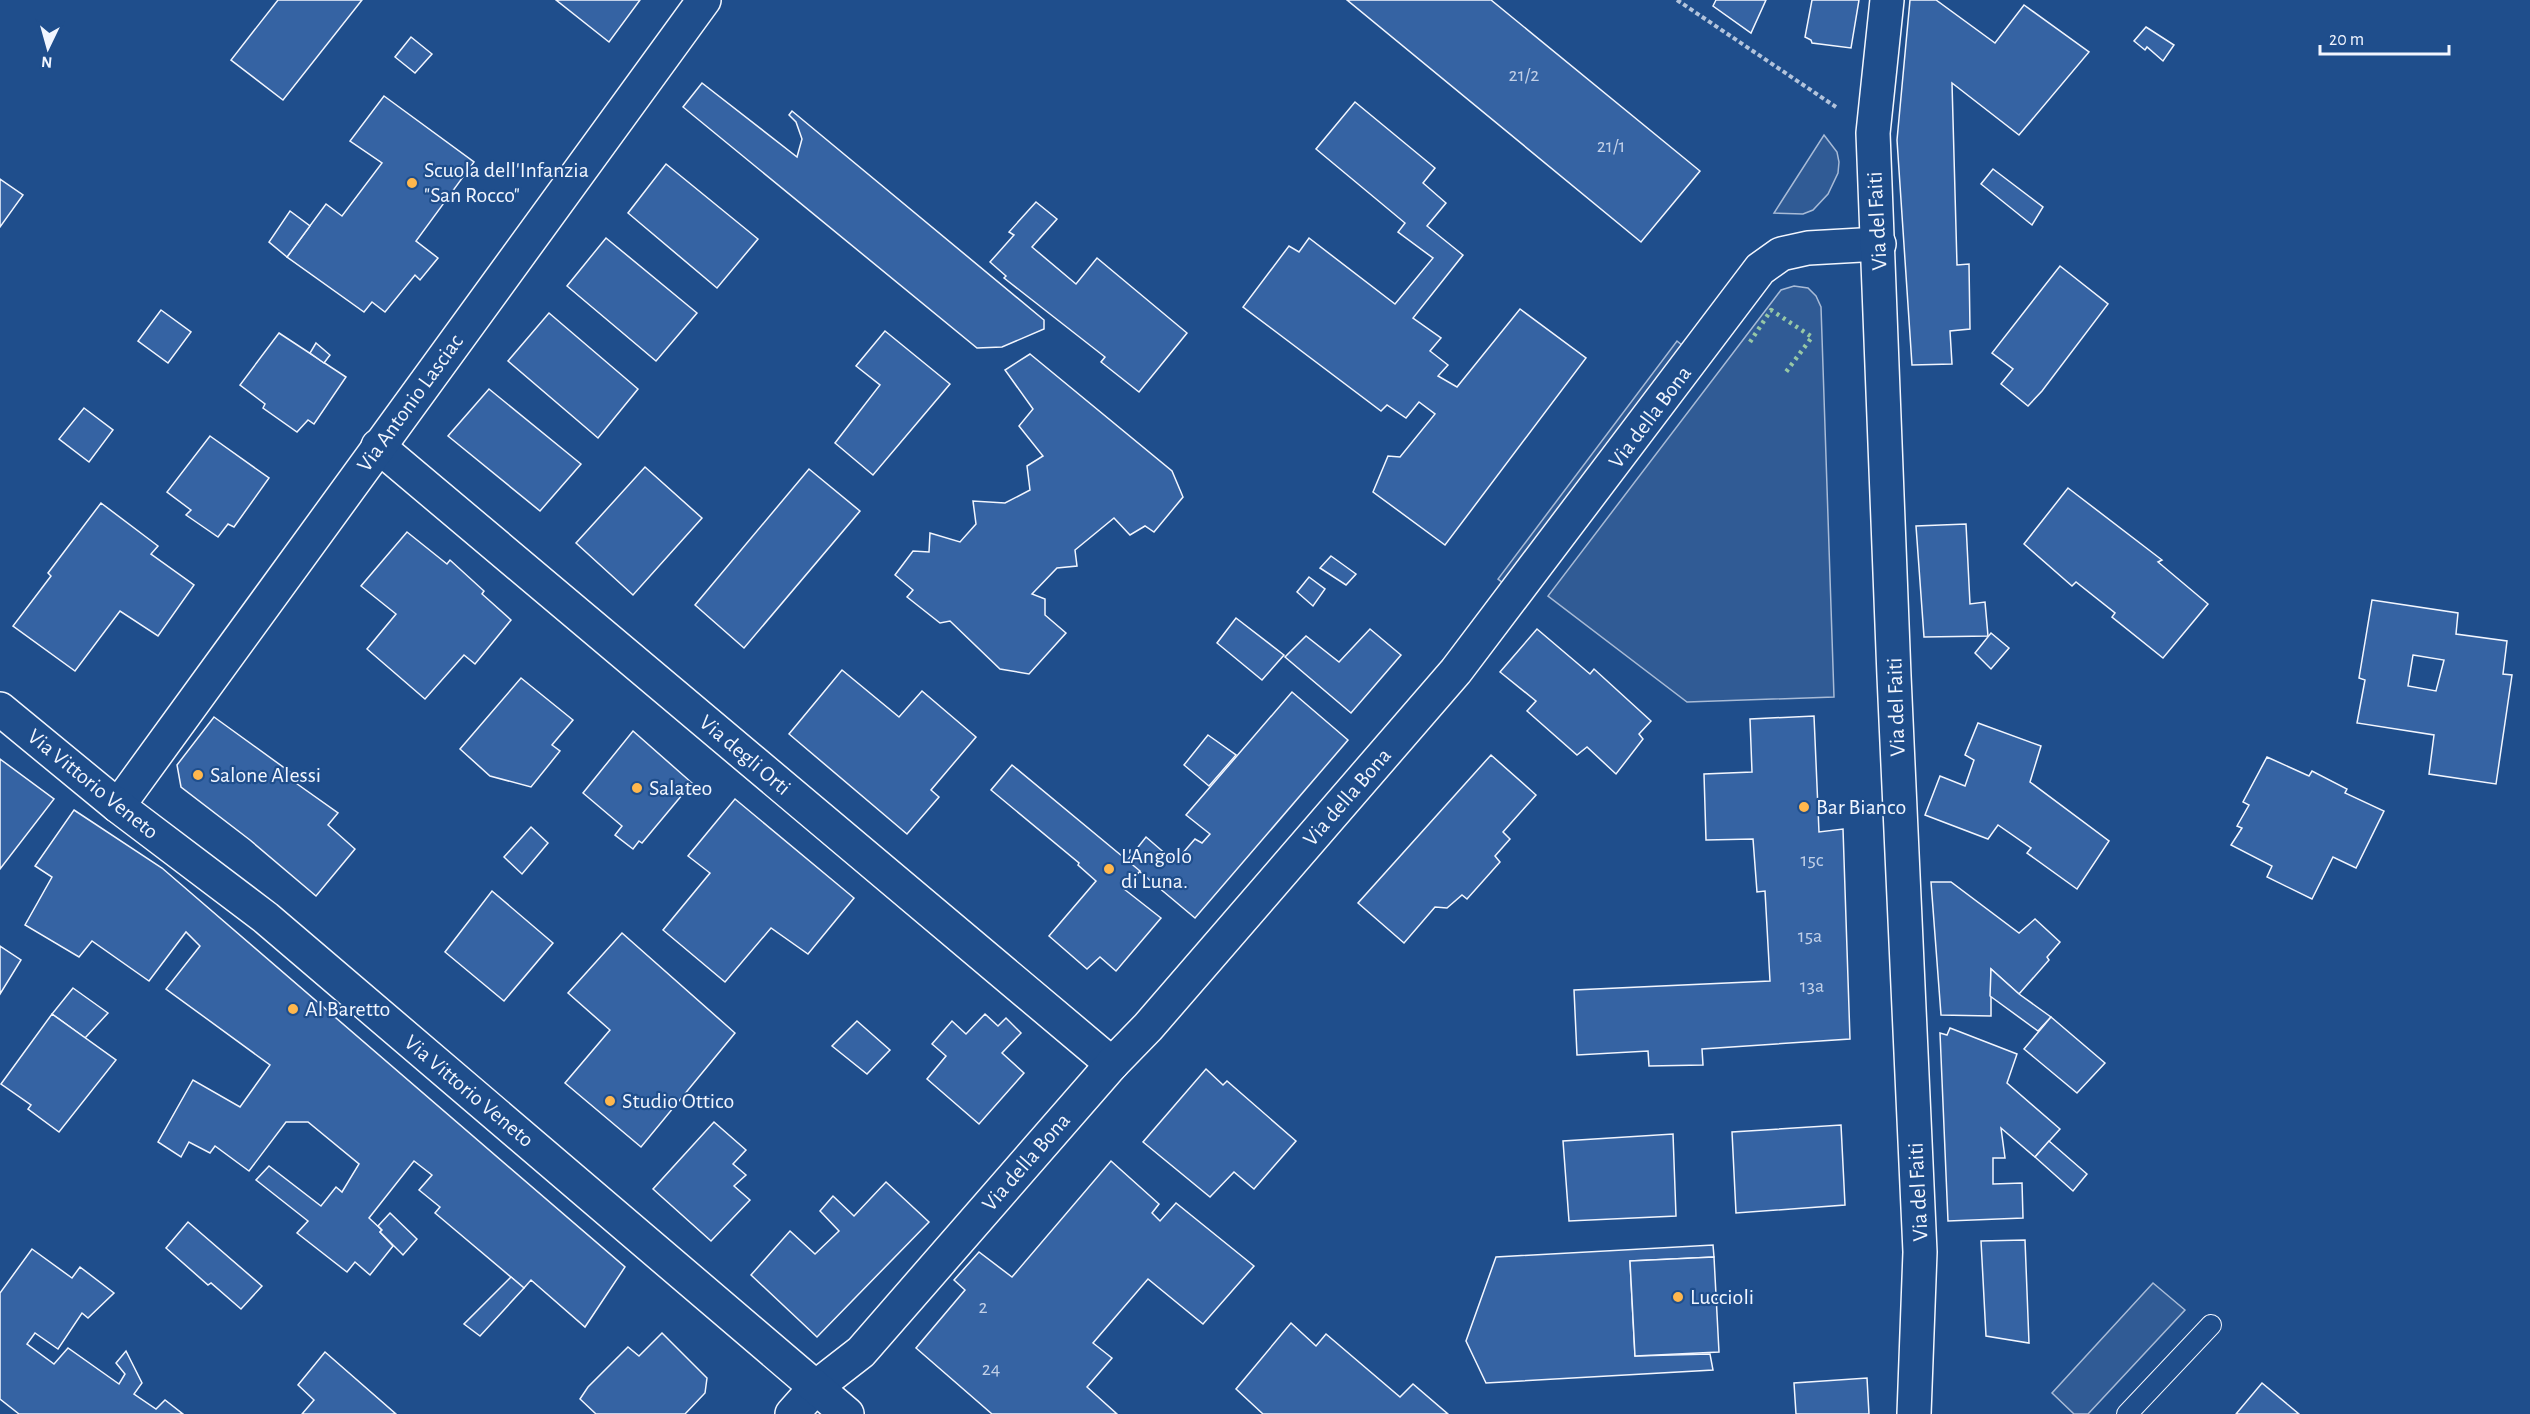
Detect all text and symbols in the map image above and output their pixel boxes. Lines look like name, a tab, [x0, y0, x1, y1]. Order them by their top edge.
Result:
north arrow	[18, 18, 78, 78]
scale bar	[2320, 18, 2449, 56]
text: 20 m	[2329, 31, 2364, 49]
text: N	[41, 53, 53, 70]
house number: 21/2	[1509, 65, 1539, 85]
house number: 21/1	[1597, 136, 1625, 156]
place label: Scuola dell'Infanzia "San Rocco"	[424, 159, 589, 206]
street label: Via del Faiti	[1863, 171, 1891, 271]
marker: Scuola dell'Infanzia "San Rocco"	[405, 176, 419, 190]
street label: Via Antonio Lasciac	[353, 330, 467, 476]
street label: Via della Bona	[1605, 362, 1695, 472]
street label: Via del Faiti	[1883, 657, 1909, 757]
street label: Via degli Orti	[695, 711, 795, 799]
street label: Via Vittorio Veneto	[24, 725, 162, 843]
street label: Via della Bona	[1299, 744, 1395, 850]
place label: Salone Alessi	[210, 764, 321, 786]
marker: Salone Alessi	[191, 768, 205, 782]
place label: Salateo	[649, 777, 712, 799]
marker: Salateo	[630, 781, 644, 795]
place label: Bar Bianco	[1816, 796, 1906, 818]
marker: Bar Bianco	[1797, 800, 1811, 814]
place label: L'Angolo di Luna.	[1121, 845, 1192, 892]
house number: 15c	[1801, 850, 1824, 870]
marker: L'Angolo di Luna.	[1102, 862, 1116, 876]
house number: 15a	[1798, 926, 1822, 946]
house number: 13a	[1800, 976, 1824, 996]
place label: Al Baretto	[305, 998, 390, 1020]
marker: Al Baretto	[286, 1002, 300, 1016]
street label: Via Vittorio Veneto	[400, 1031, 538, 1151]
place label: Studio Ottico	[622, 1090, 734, 1112]
marker: Studio Ottico	[603, 1094, 617, 1108]
street label: Via della Bona	[978, 1109, 1074, 1215]
street label: Via del Faiti	[1904, 1142, 1932, 1242]
place label: Luccioli	[1690, 1286, 1754, 1308]
marker: Luccioli	[1671, 1290, 1685, 1304]
house number: 2	[978, 1297, 988, 1317]
house number: 24	[982, 1359, 1000, 1379]

